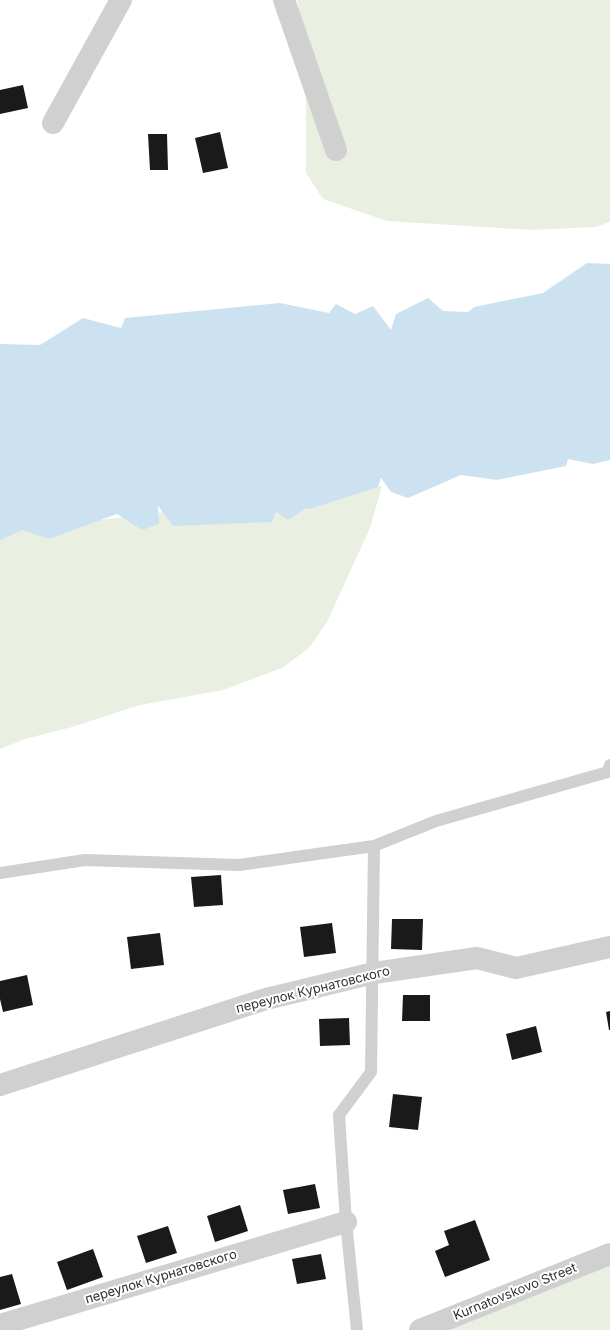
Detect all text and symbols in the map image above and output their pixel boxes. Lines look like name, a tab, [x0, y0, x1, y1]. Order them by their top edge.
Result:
street label: переулок Курнатовского	[235, 963, 391, 1017]
street label: переулок Курнатовского	[83, 1246, 239, 1308]
street label: Kurnatovskovo Street	[451, 1260, 579, 1324]

